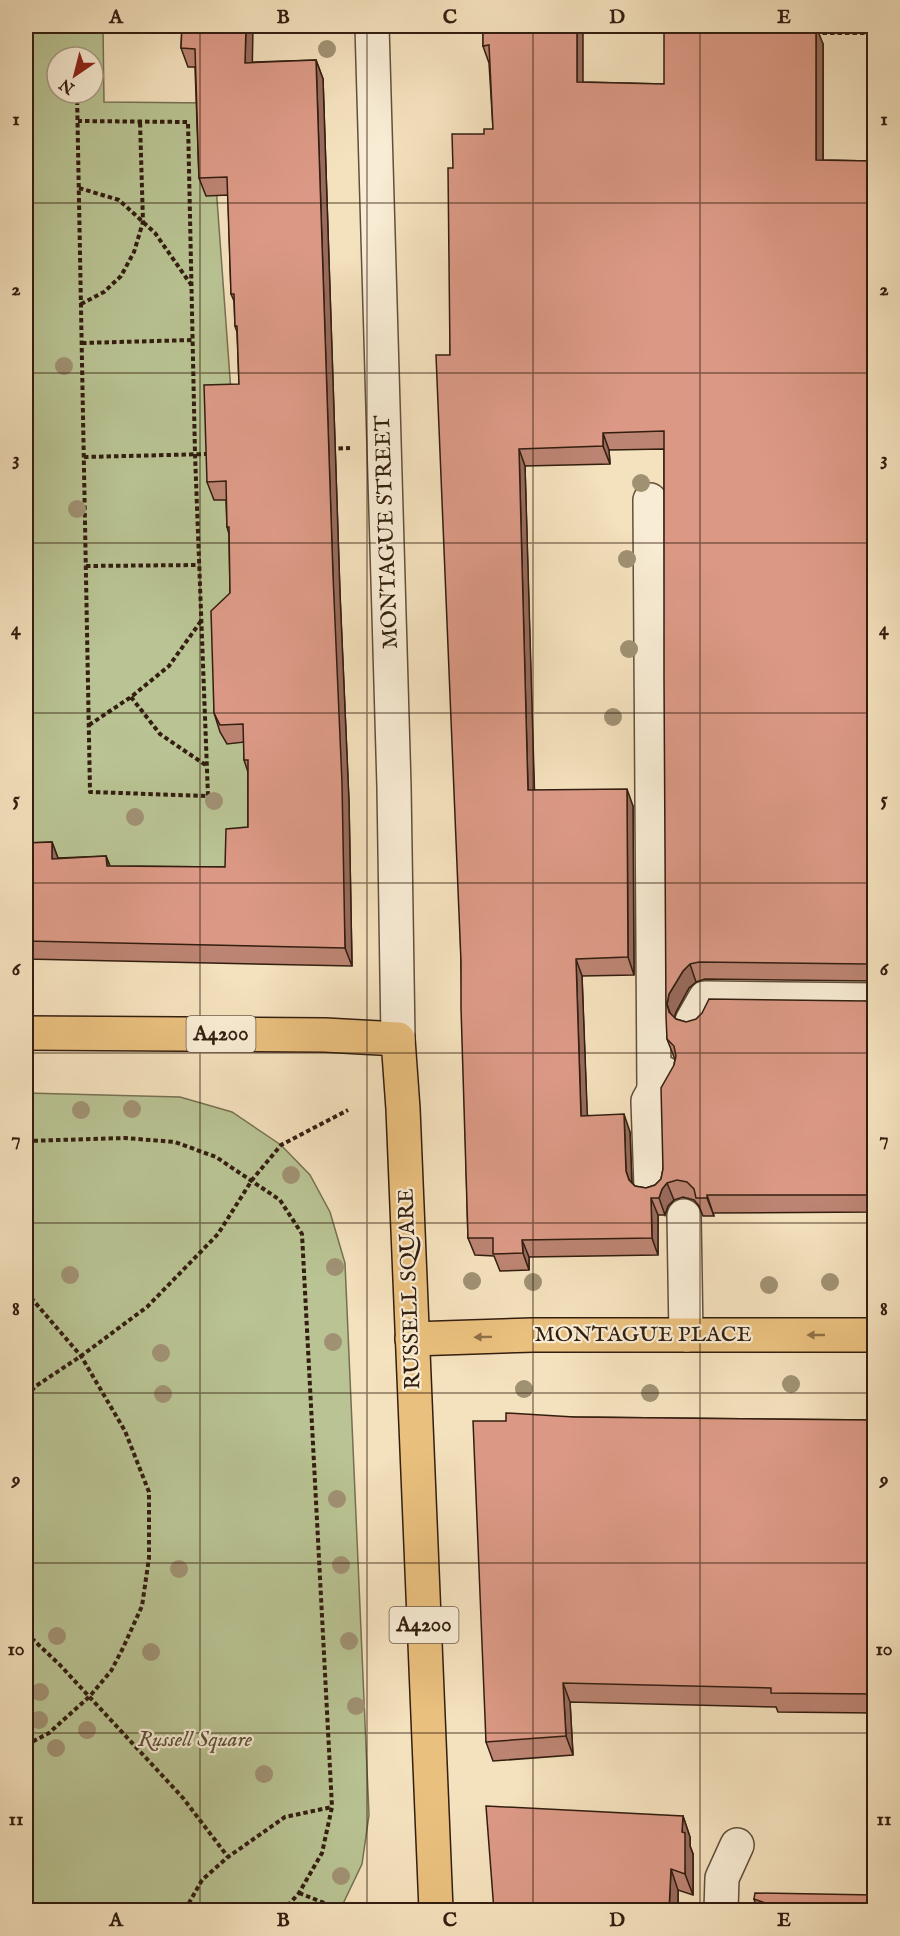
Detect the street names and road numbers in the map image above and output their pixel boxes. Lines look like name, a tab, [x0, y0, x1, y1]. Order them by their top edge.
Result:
street label: MONTAGUE STREET	[369, 415, 405, 649]
road number: A4200	[186, 1016, 256, 1052]
street label: RUSSELL SQUARE	[392, 1188, 428, 1390]
street label: MONTAGUE PLACE	[534, 1321, 752, 1349]
road number: A4200	[390, 1607, 458, 1643]

